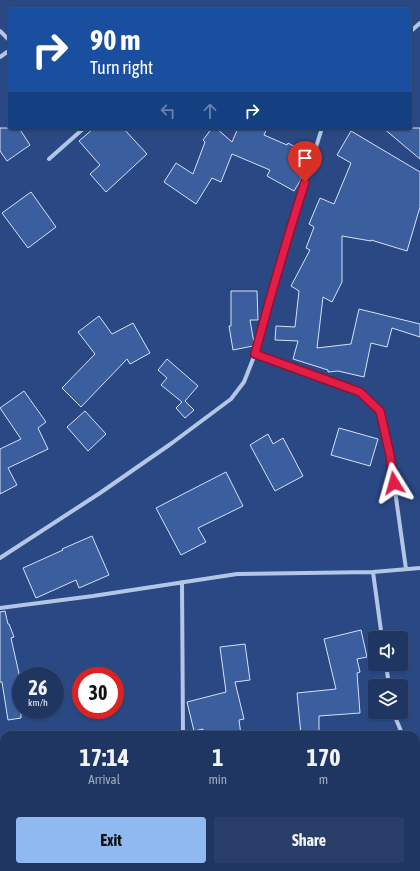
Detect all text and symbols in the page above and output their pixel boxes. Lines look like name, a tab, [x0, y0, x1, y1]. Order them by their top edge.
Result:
icon: right	[24, 24, 76, 76]
text: 90 m	[90, 24, 140, 56]
text: Turn right	[90, 57, 153, 78]
icon: left	[157, 100, 179, 122]
icon: ahead	[199, 100, 221, 122]
icon: right	[241, 100, 263, 122]
pin	[288, 141, 322, 182]
icon: arrive	[294, 147, 316, 169]
position arrow	[373, 462, 415, 504]
map controls	[368, 631, 408, 719]
button: sound	[368, 631, 408, 671]
speed limit sign: 30	[72, 667, 124, 719]
text: 26	[29, 676, 47, 699]
button: layers	[368, 679, 408, 719]
text: km/h	[28, 697, 48, 708]
text: 17:14	[80, 744, 129, 771]
text: 1	[212, 744, 223, 771]
text: 170	[307, 744, 340, 771]
text: Arrival	[88, 772, 120, 787]
text: min	[208, 772, 227, 787]
text: m	[319, 772, 328, 787]
button: Exit	[16, 817, 206, 863]
button: Share	[214, 817, 404, 863]

